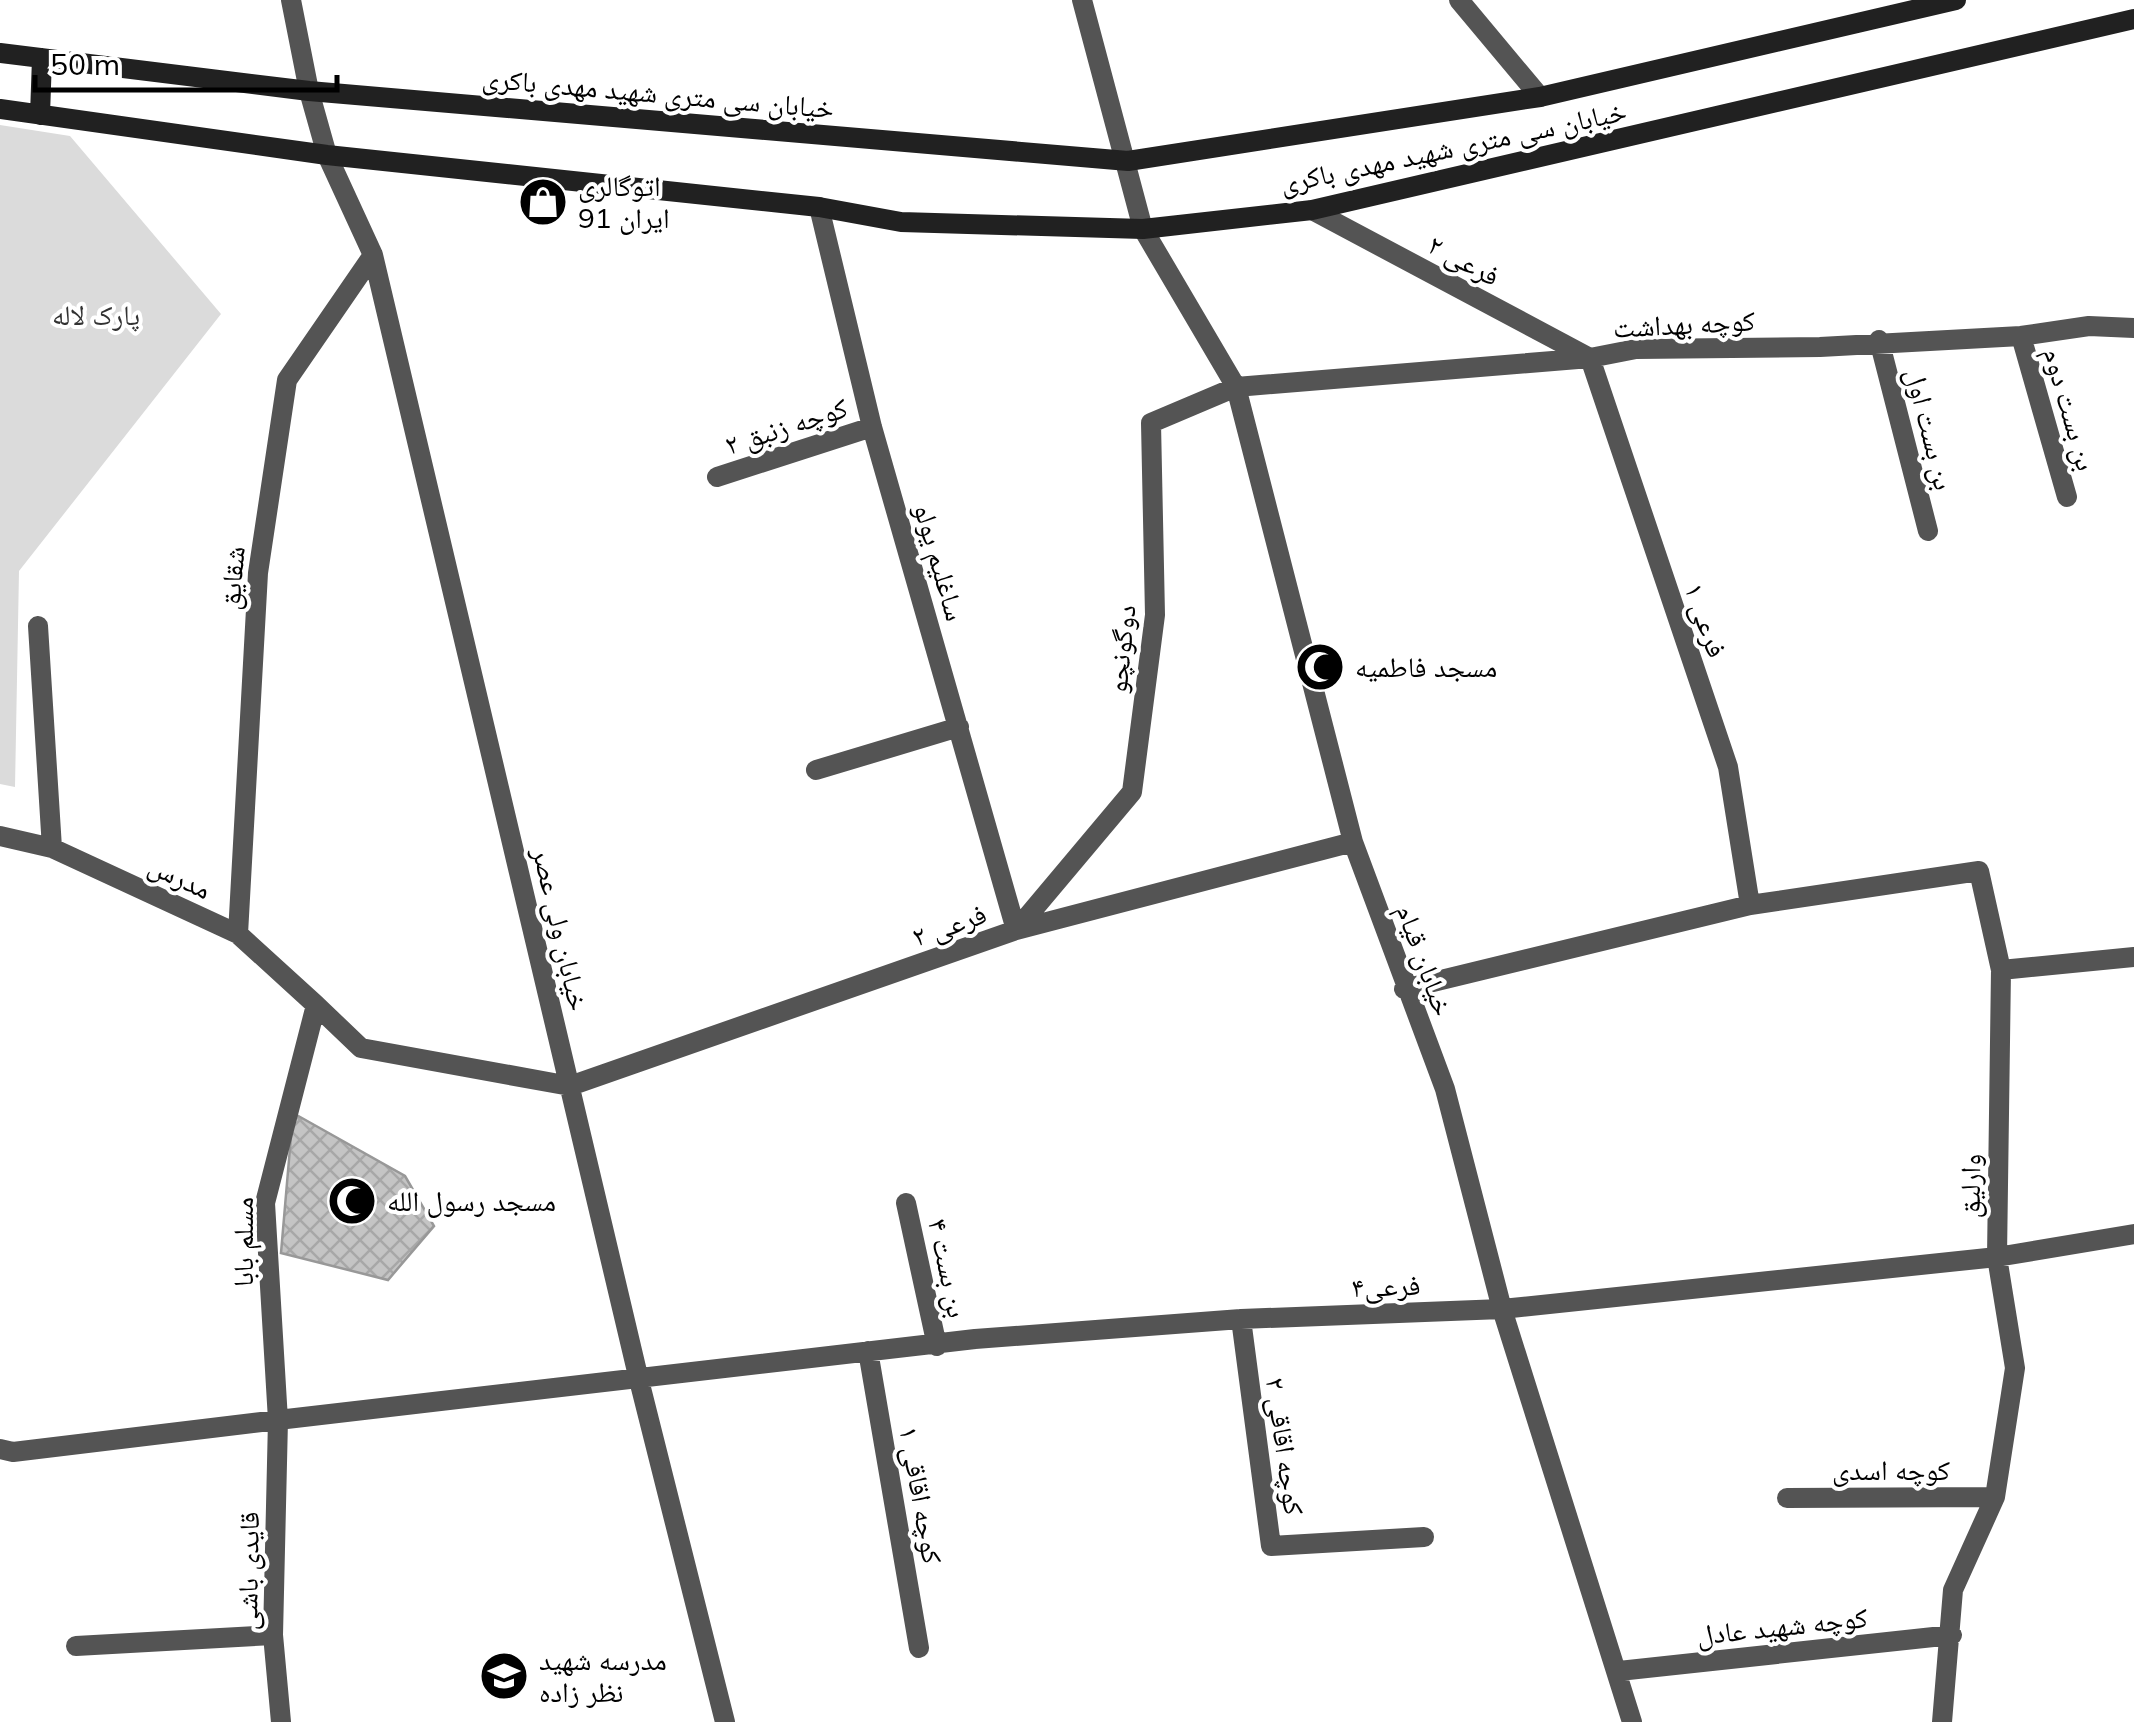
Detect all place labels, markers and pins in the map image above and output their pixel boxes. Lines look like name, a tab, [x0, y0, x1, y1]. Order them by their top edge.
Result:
place label: اتوگالری ایران 91	[578, 168, 670, 235]
shop icon: اتوگالری ایران 91	[517, 176, 569, 228]
mosque icon: مسجد فاطمیه	[1294, 641, 1346, 693]
place label: مسجد فاطمیه	[1355, 649, 1497, 684]
mosque icon: مسجد رسول الله	[326, 1175, 378, 1227]
place label: مسجد رسول الله	[387, 1183, 556, 1218]
place label: مدرسه شهید نظر زاده	[539, 1642, 667, 1709]
school or university icon: مدرسه شهید نظر زاده	[478, 1650, 530, 1702]

